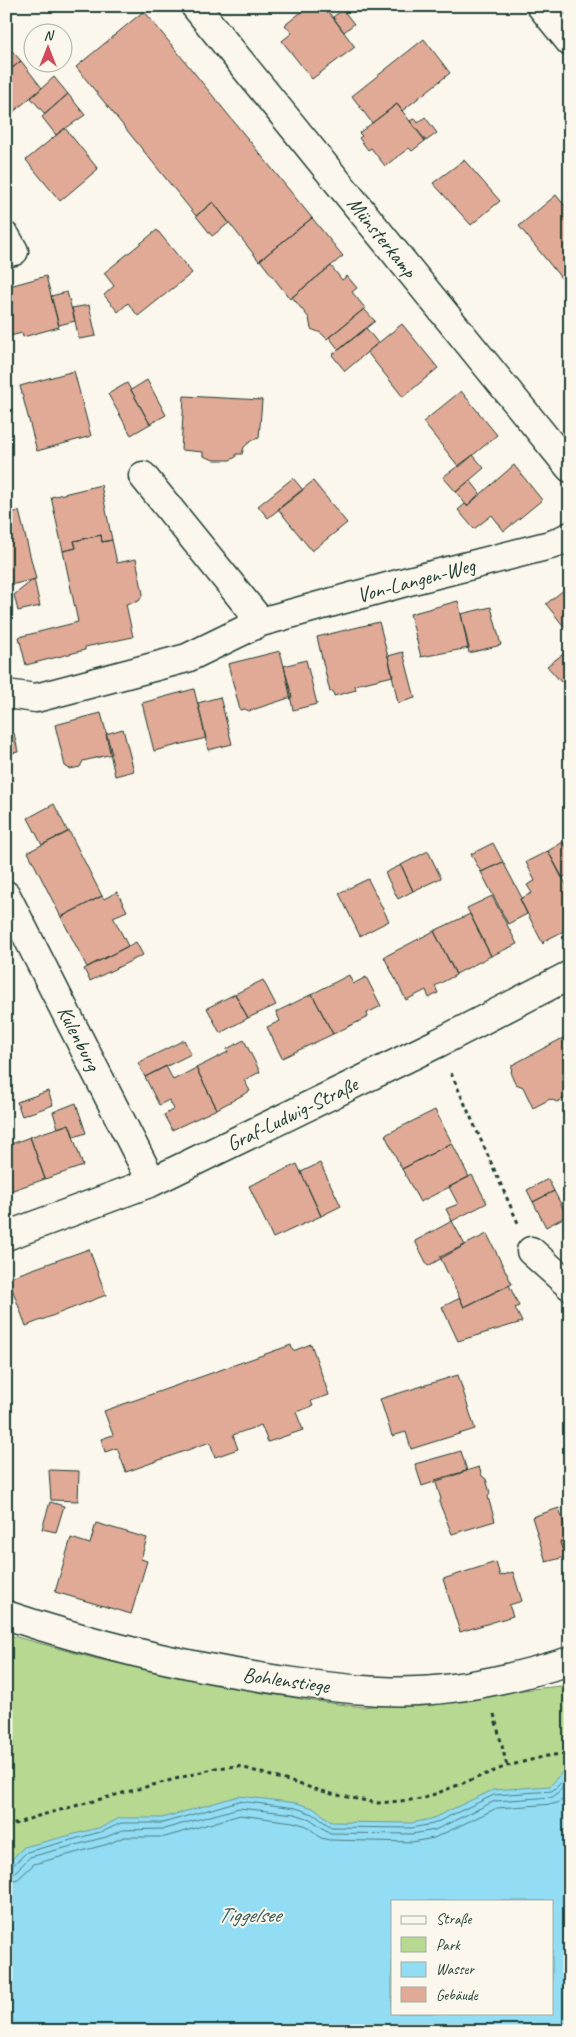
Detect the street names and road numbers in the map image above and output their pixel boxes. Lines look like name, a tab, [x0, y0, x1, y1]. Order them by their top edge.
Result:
street label: Münsterkamp	[341, 191, 423, 284]
street label: Von-Langen-Weg	[354, 551, 479, 608]
street label: Kulenburg	[52, 1001, 107, 1076]
street label: Graf-Ludwig-Straße	[222, 1070, 364, 1157]
street label: Bohlenstiege	[241, 1661, 332, 1699]

